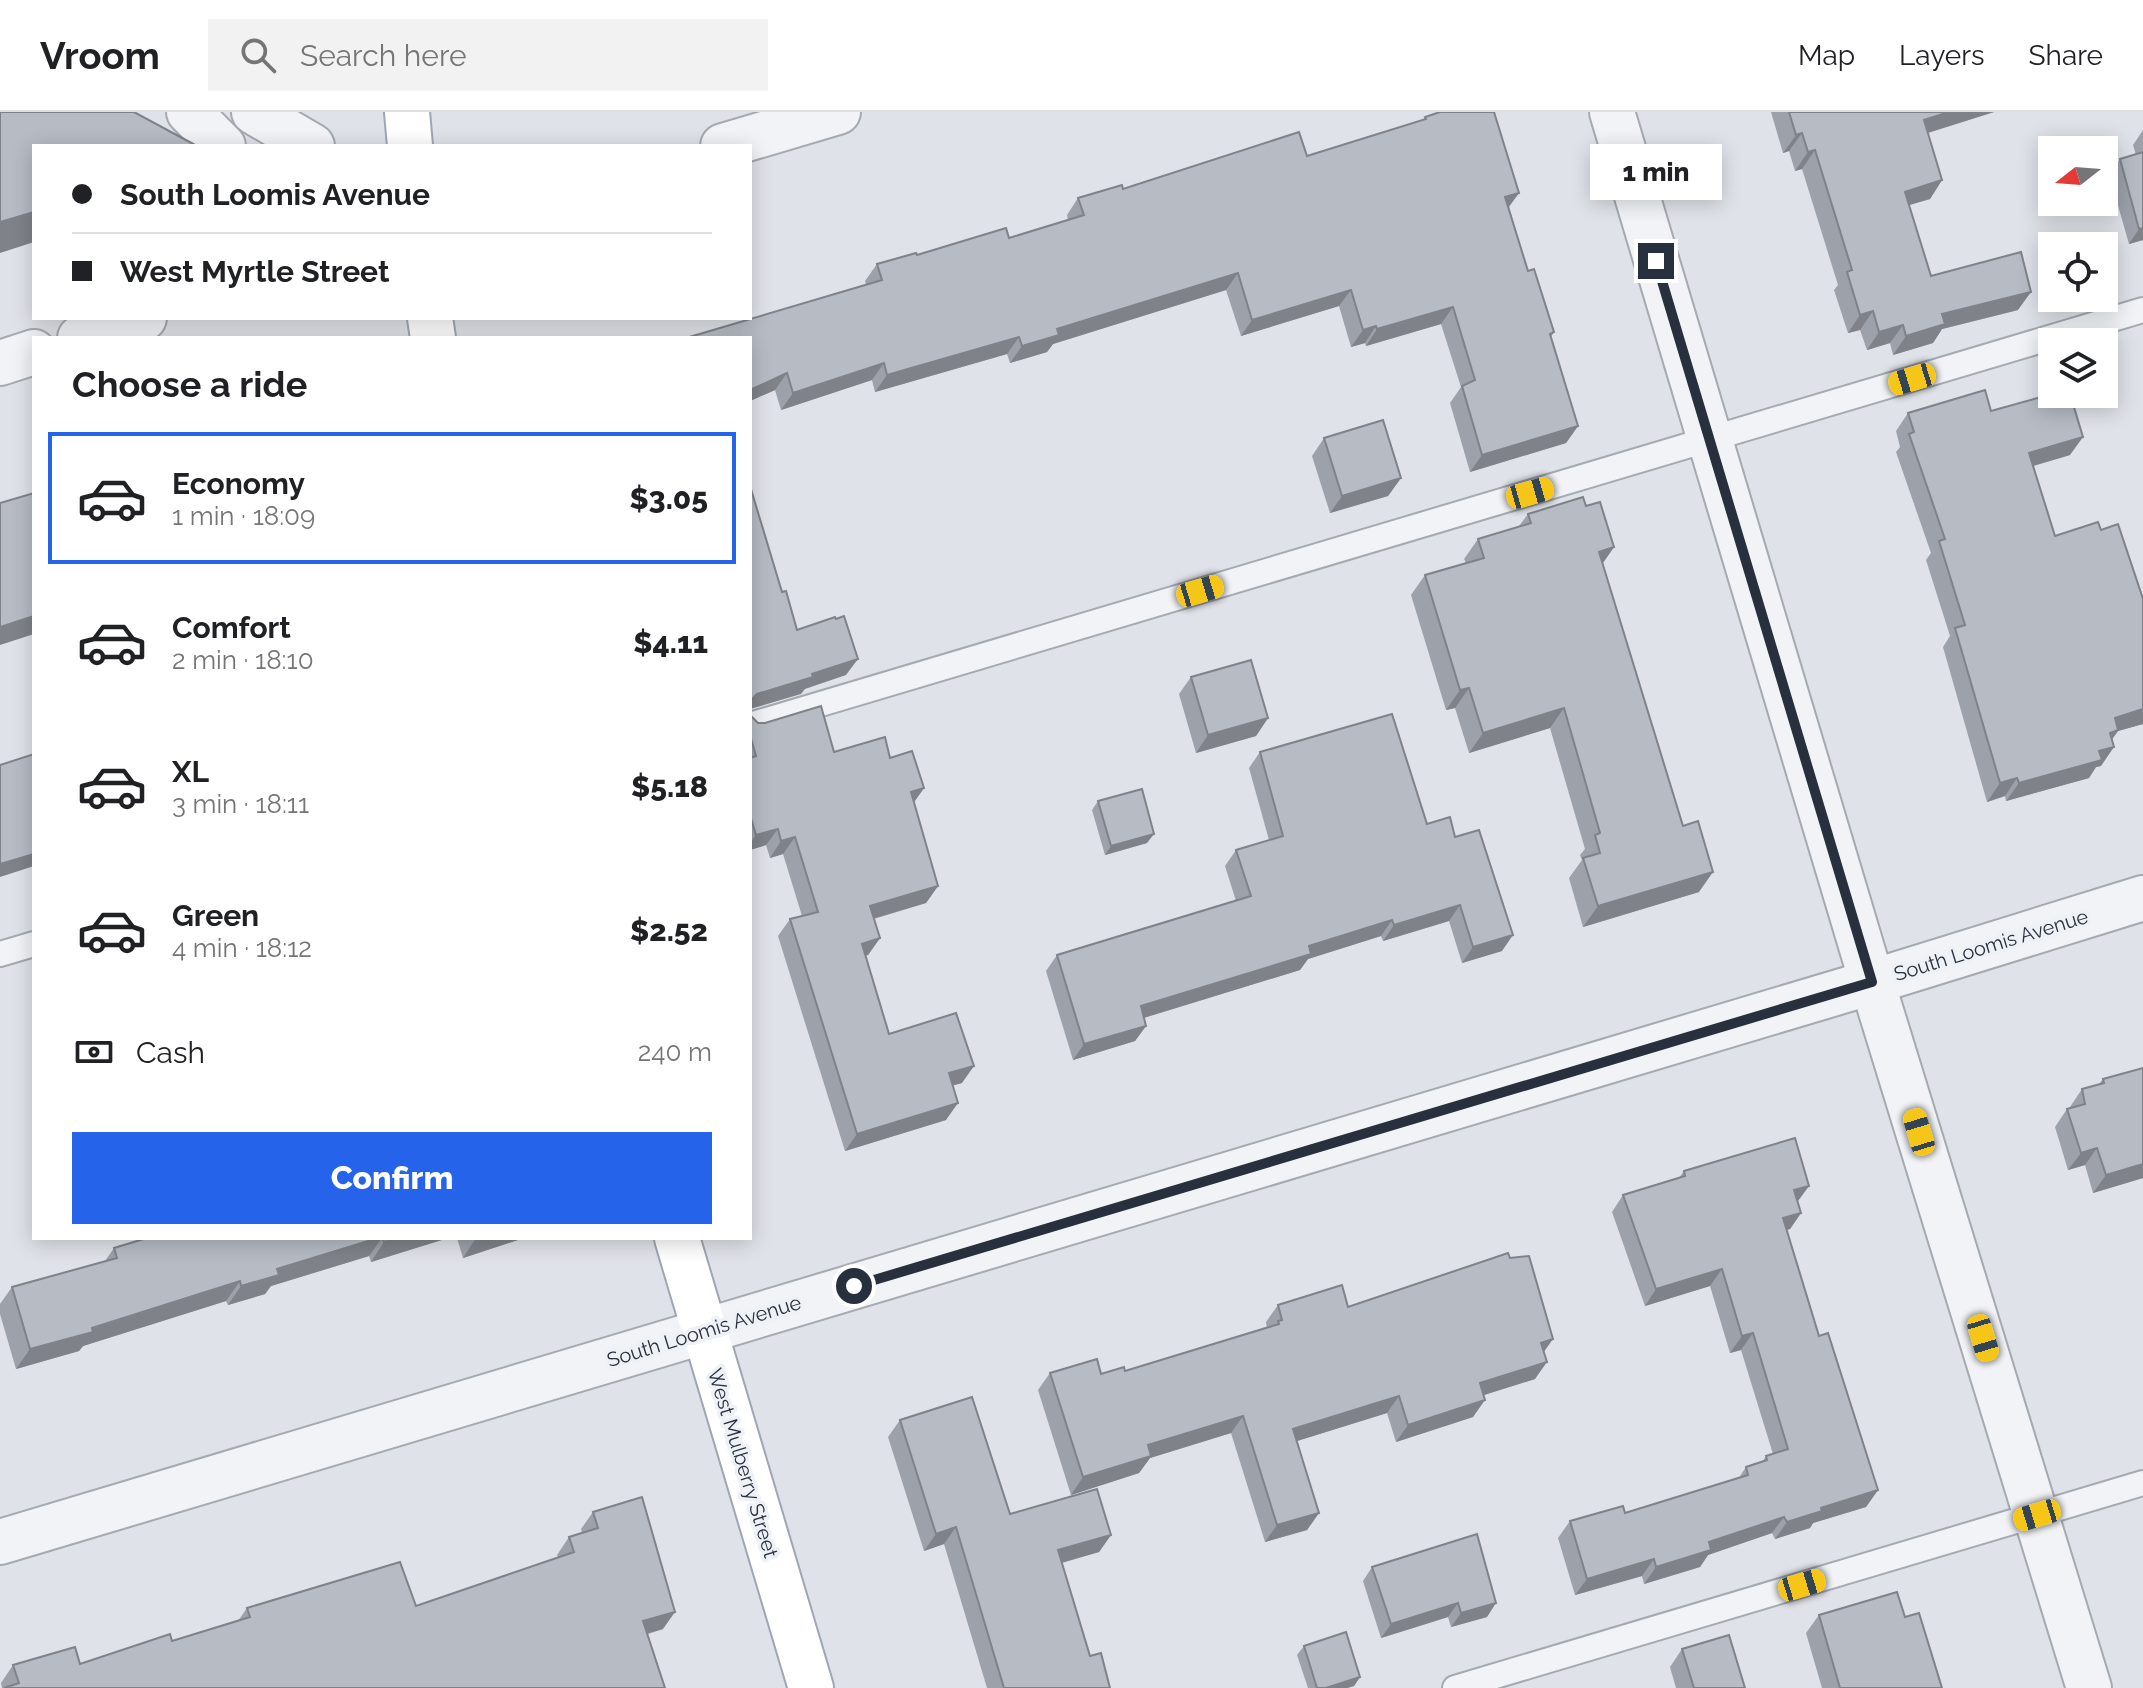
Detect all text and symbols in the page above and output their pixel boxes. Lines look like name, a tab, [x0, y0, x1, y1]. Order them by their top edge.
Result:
search box	[208, 19, 768, 91]
text: Vroom	[40, 33, 160, 78]
icon: search	[236, 33, 280, 77]
text: Search here	[300, 38, 467, 73]
text: Map	[1798, 39, 1855, 72]
text: Layers	[1899, 39, 1985, 72]
text: Share	[2029, 39, 2103, 72]
north arrow	[2038, 136, 2118, 216]
map controls	[2038, 136, 2118, 408]
callout: 1 min	[1590, 145, 1722, 201]
text: 1 min	[1623, 157, 1689, 187]
text: South Loomis Avenue	[120, 177, 430, 212]
button: locate	[2038, 232, 2118, 312]
route end	[1638, 243, 1674, 279]
text: West Myrtle Street	[120, 254, 389, 289]
button: layers	[2038, 328, 2118, 408]
car	[1886, 361, 1938, 397]
text: Choose a ride	[72, 363, 307, 405]
icon: car	[76, 462, 148, 534]
text: Economy	[172, 466, 305, 501]
car	[1504, 475, 1556, 511]
text: $3.05	[630, 481, 708, 516]
text: 1 min · 18:09	[172, 501, 315, 531]
car	[1174, 573, 1226, 609]
icon: car	[76, 606, 148, 678]
text: Comfort	[172, 610, 291, 645]
text: $4.11	[633, 625, 708, 660]
text: 2 min · 18:10	[172, 645, 314, 675]
icon: car	[76, 750, 148, 822]
text: XL	[172, 754, 209, 789]
text: $5.18	[631, 769, 708, 804]
text: 3 min · 18:11	[172, 789, 309, 819]
icon: car	[76, 894, 148, 966]
text: Green	[172, 898, 259, 933]
street label: South Loomis Avenue	[1891, 904, 2091, 986]
text: $2.52	[630, 913, 708, 948]
text: 4 min · 18:12	[172, 933, 312, 963]
icon: cash	[72, 1030, 116, 1074]
text: Cash	[136, 1035, 205, 1070]
text: 240 m	[638, 1037, 712, 1067]
car	[1901, 1106, 1937, 1158]
button: Confirm	[72, 1132, 712, 1224]
route start	[836, 1268, 872, 1304]
street label: South Loomis Avenue	[604, 1290, 804, 1372]
car	[1965, 1312, 2001, 1364]
street label: West Mulberry Street	[703, 1365, 783, 1561]
car	[2011, 1497, 2063, 1533]
car	[1776, 1567, 1828, 1603]

